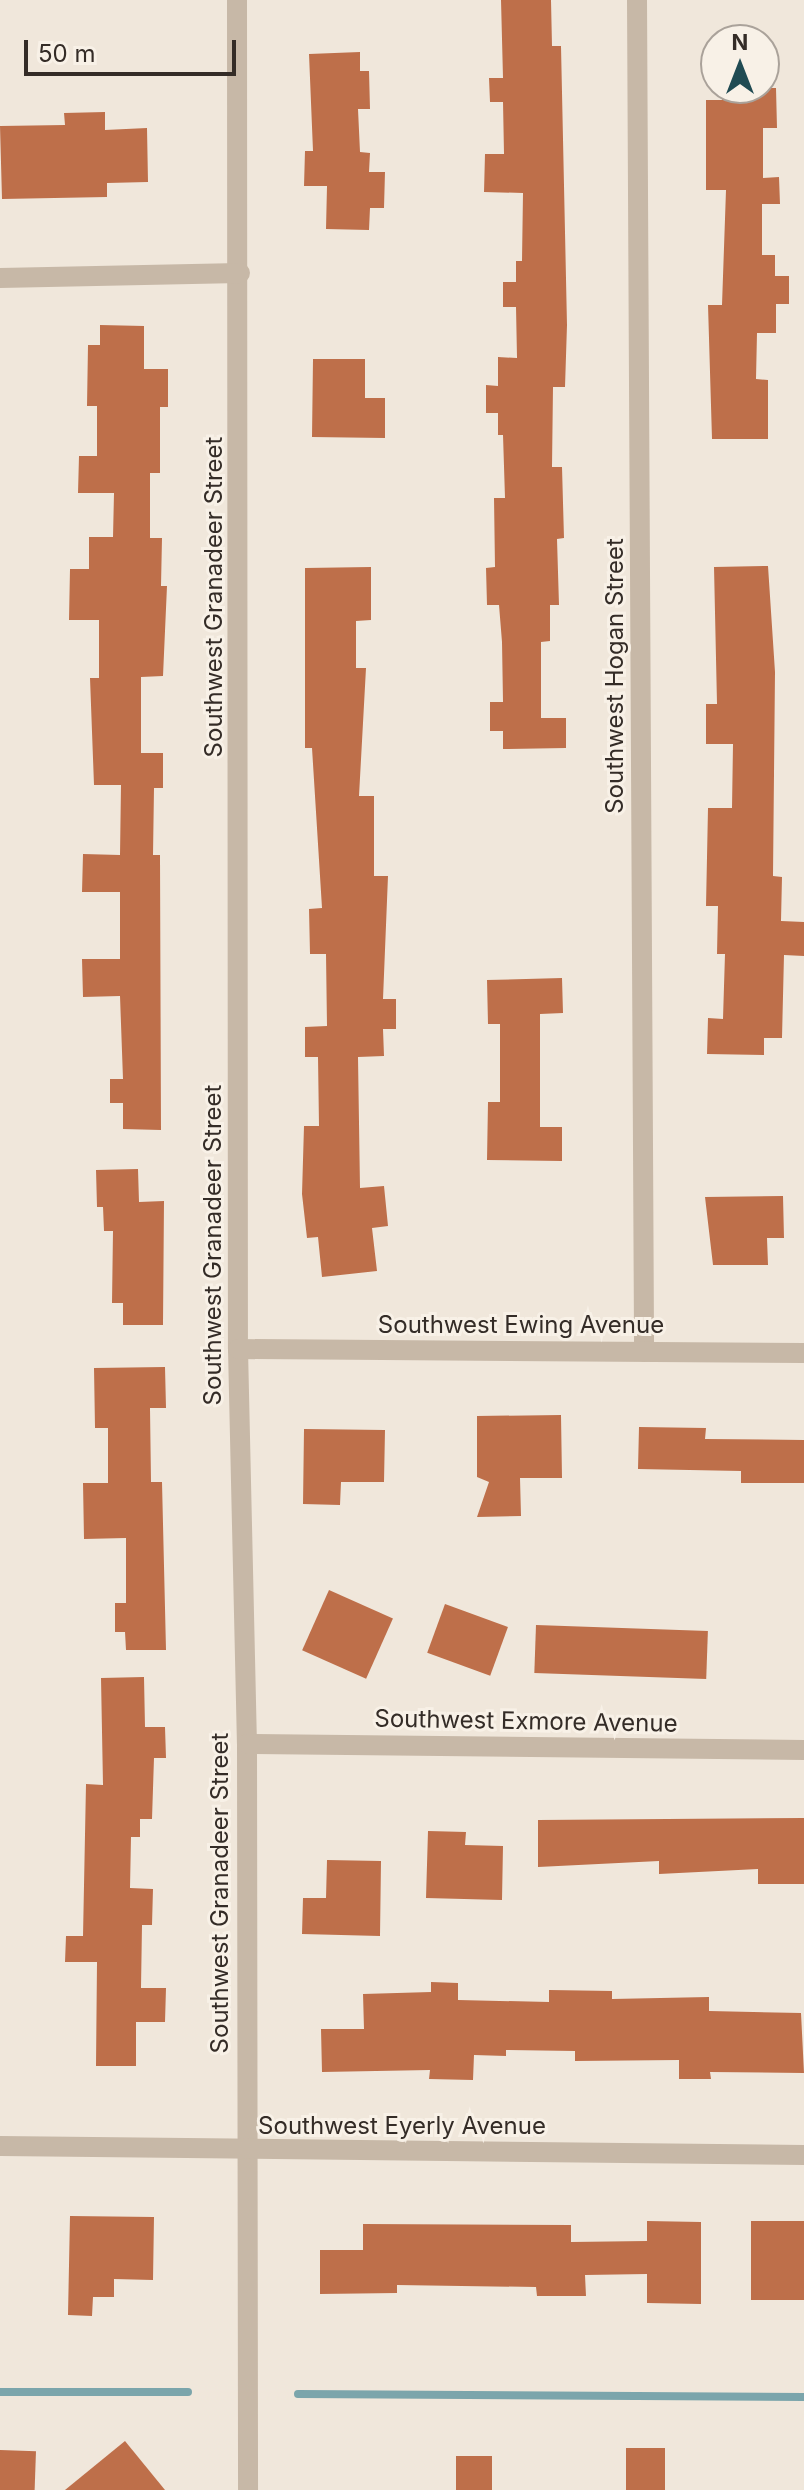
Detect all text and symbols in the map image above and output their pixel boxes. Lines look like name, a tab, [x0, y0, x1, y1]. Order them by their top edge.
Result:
scale bar	[28, 24, 240, 74]
north arrow	[700, 24, 780, 104]
text: N	[732, 29, 748, 55]
text: 50 m	[38, 39, 96, 68]
street label: Southwest Granadeer Street	[200, 437, 228, 757]
street label: Southwest Hogan Street	[601, 538, 629, 814]
street label: Southwest Granadeer Street	[199, 1085, 227, 1405]
street label: Southwest Ewing Avenue	[378, 1311, 664, 1339]
street label: Southwest Exmore Avenue	[374, 1704, 678, 1738]
street label: Southwest Granadeer Street	[206, 1733, 234, 2053]
street label: Southwest Eyerly Avenue	[258, 2112, 546, 2140]

